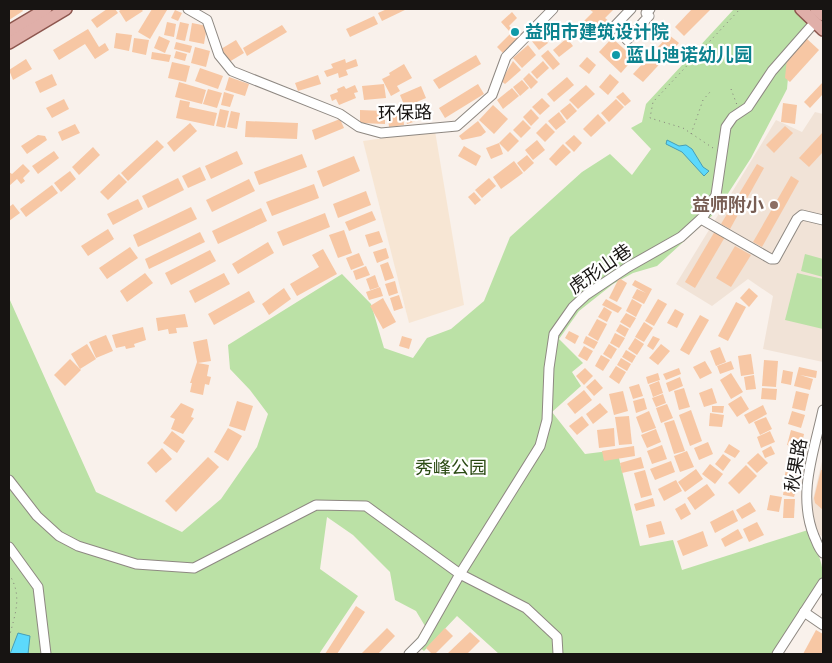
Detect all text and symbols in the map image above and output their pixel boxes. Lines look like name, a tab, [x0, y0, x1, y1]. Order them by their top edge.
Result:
place label: 益阳市建筑设计院	[525, 22, 669, 45]
marker: 益阳市建筑设计院	[509, 26, 521, 38]
place label: 蓝山迪诺幼儿园	[626, 45, 752, 68]
marker: 蓝山迪诺幼儿园	[610, 49, 622, 61]
street label: 环保路	[378, 102, 432, 127]
place label: 益师附小	[692, 195, 764, 218]
marker: 益师附小	[768, 199, 780, 211]
street label: 虎形山巷	[565, 240, 637, 300]
street label: 秋果路	[781, 437, 813, 494]
park label: 秀峰公园	[415, 458, 487, 481]

